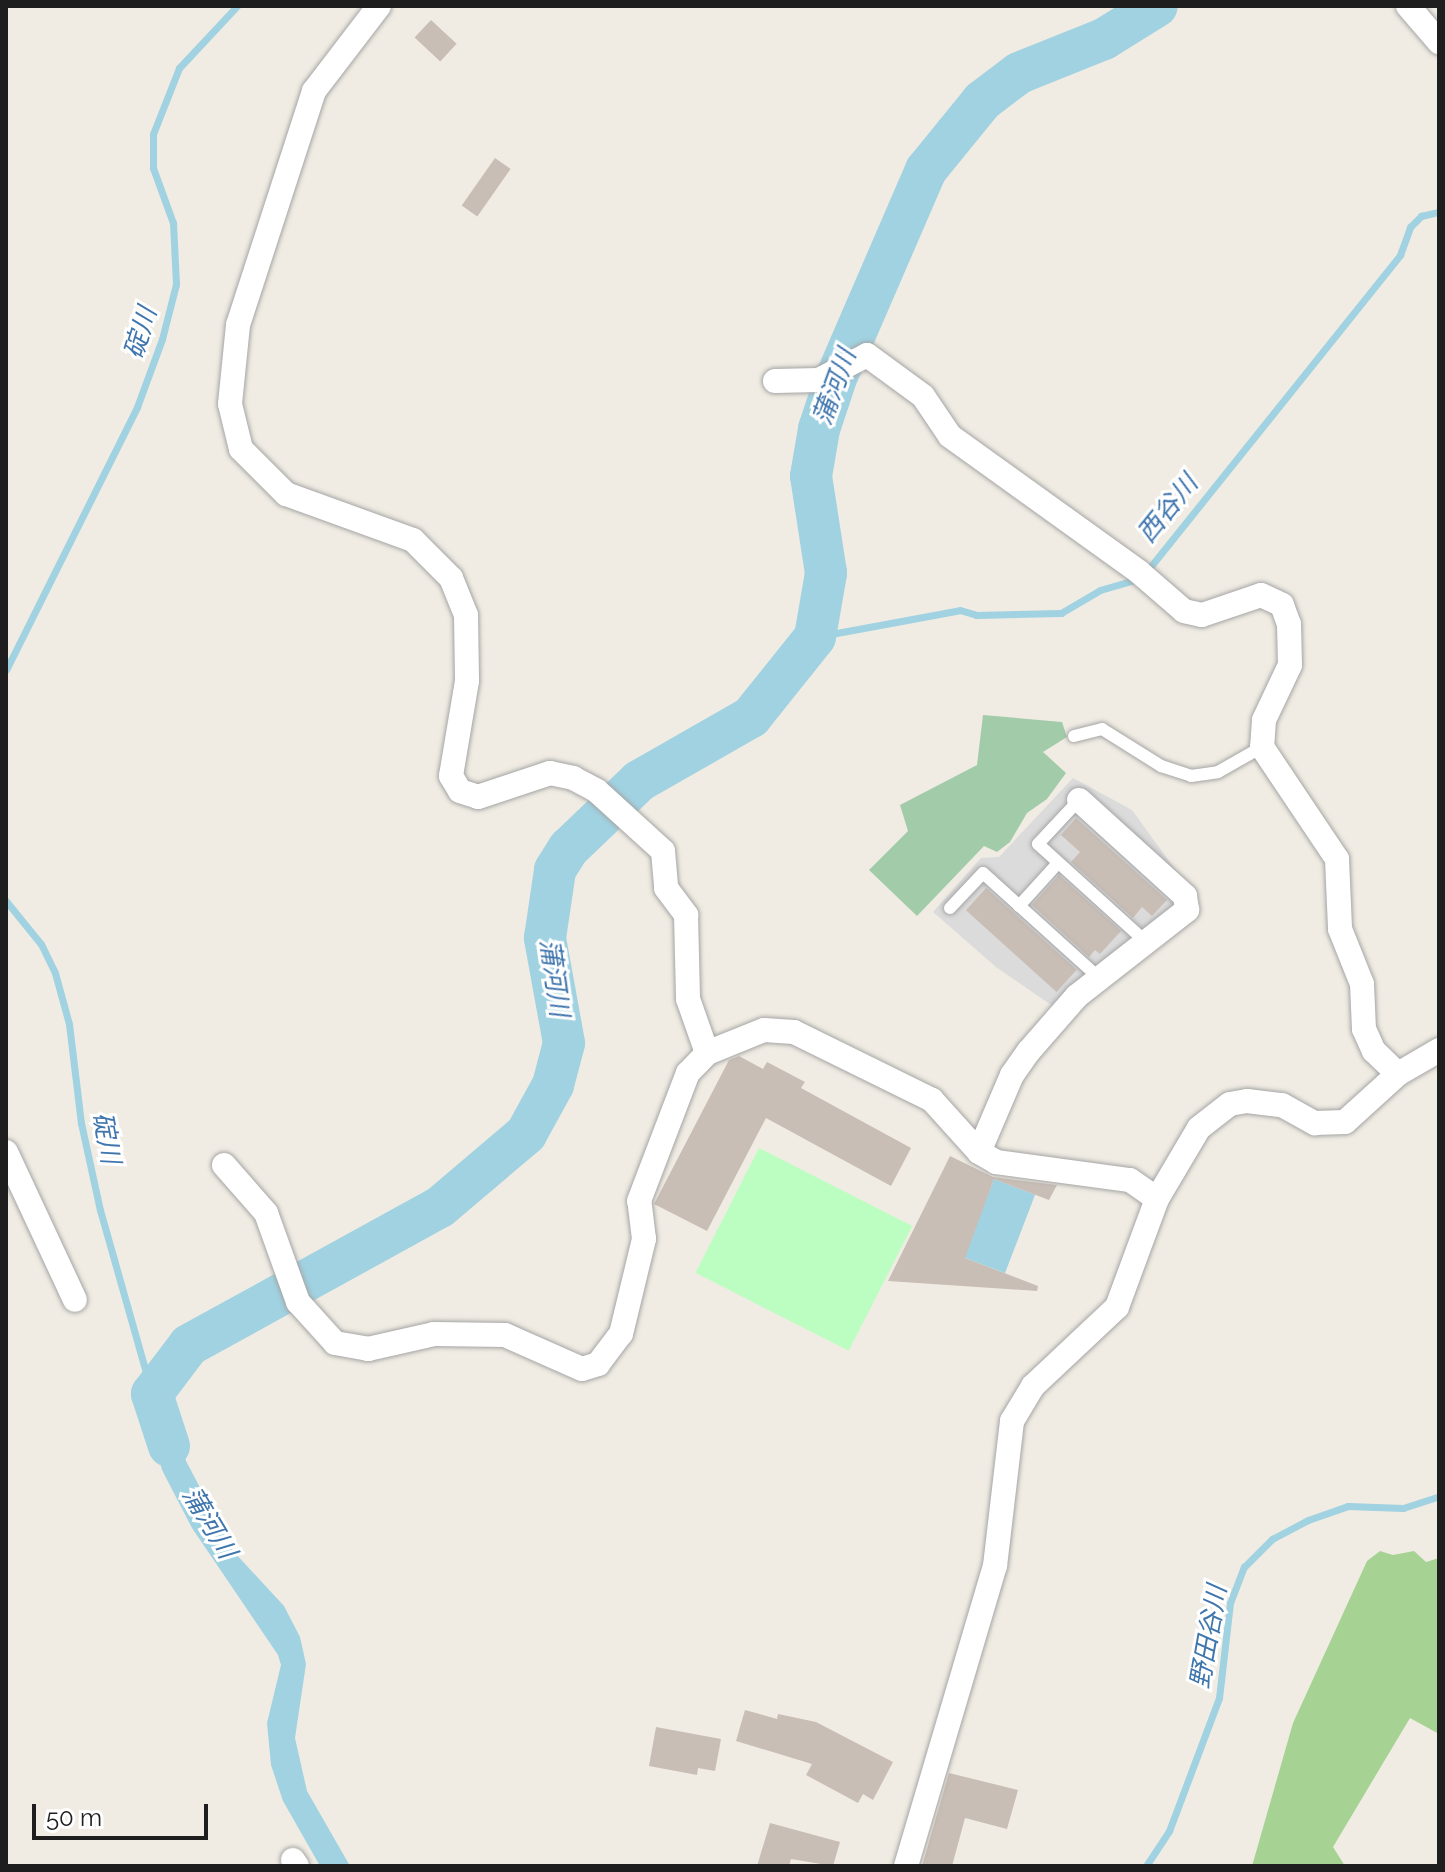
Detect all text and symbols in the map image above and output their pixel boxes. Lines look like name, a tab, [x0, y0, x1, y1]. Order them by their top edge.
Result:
water label: 碇川	[118, 304, 164, 362]
water label: 蒲河川	[807, 345, 863, 429]
water label: 西谷川	[1131, 469, 1205, 549]
water label: 蒲河川	[533, 937, 575, 1019]
water label: 碇川	[86, 1110, 126, 1166]
water label: 蒲河川	[176, 1482, 242, 1564]
water label: 野田谷川	[1185, 1583, 1233, 1691]
scale bar	[36, 1788, 212, 1838]
text: 50 m	[46, 1803, 102, 1832]

